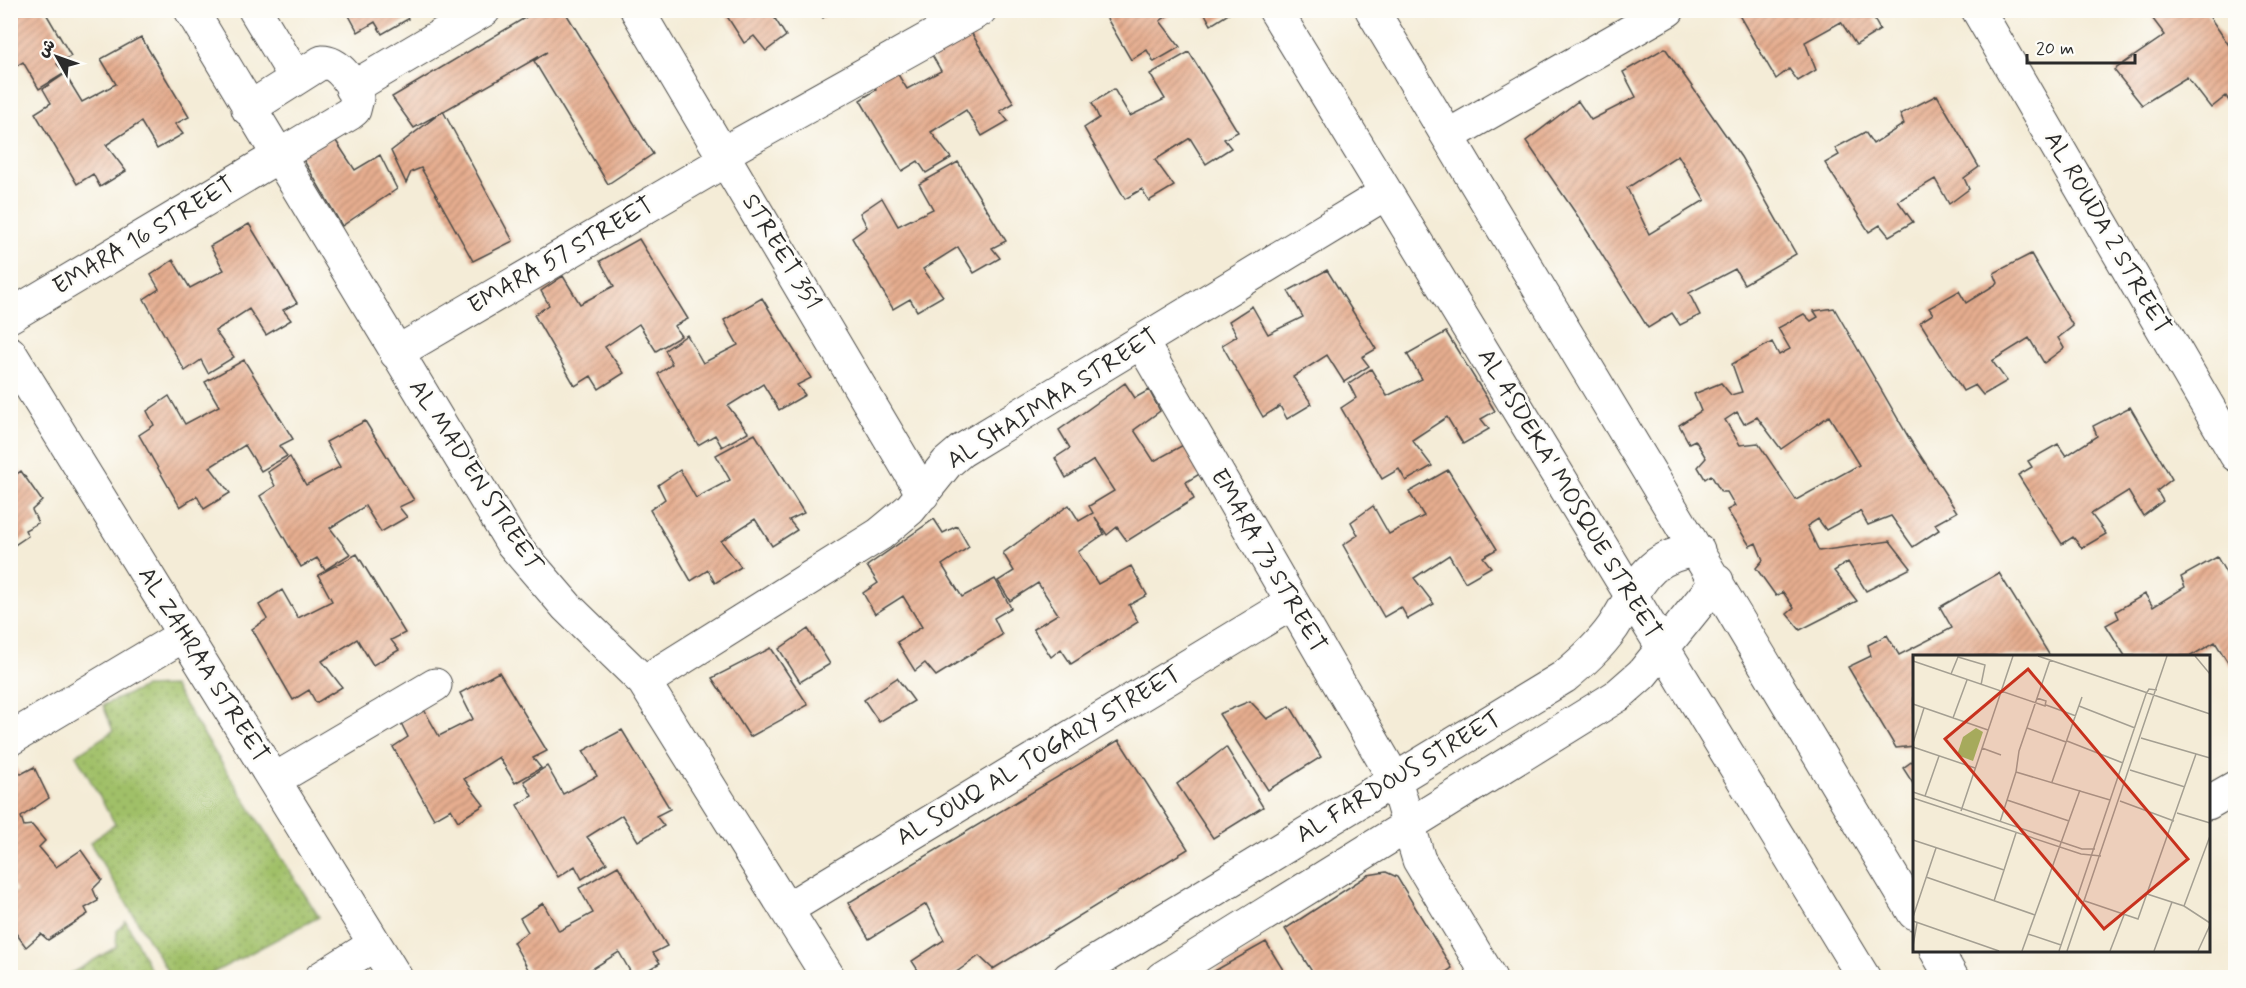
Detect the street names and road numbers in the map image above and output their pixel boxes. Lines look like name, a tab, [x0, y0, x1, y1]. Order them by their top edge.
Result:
street label: AL ROUDA 2 STREET	[2036, 126, 2178, 340]
street label: EMARA 16 STREET	[47, 169, 241, 303]
street label: STREET 351	[734, 188, 828, 316]
street label: EMARA 57 STREET	[463, 190, 659, 322]
street label: AL SHAIMAA STREET	[941, 321, 1165, 477]
street label: AL ASDEKA' MOSQUE STREET	[1470, 343, 1668, 645]
street label: AL MAD'EN STREET	[401, 374, 549, 579]
street label: EMARA 73 STREET	[1203, 463, 1333, 659]
street label: AL ZAHRAA STREET	[130, 561, 276, 769]
street label: AL SOUQ AL TOGARY STREET	[891, 659, 1187, 853]
street label: AL FARDOUS STREET	[1291, 703, 1507, 851]

